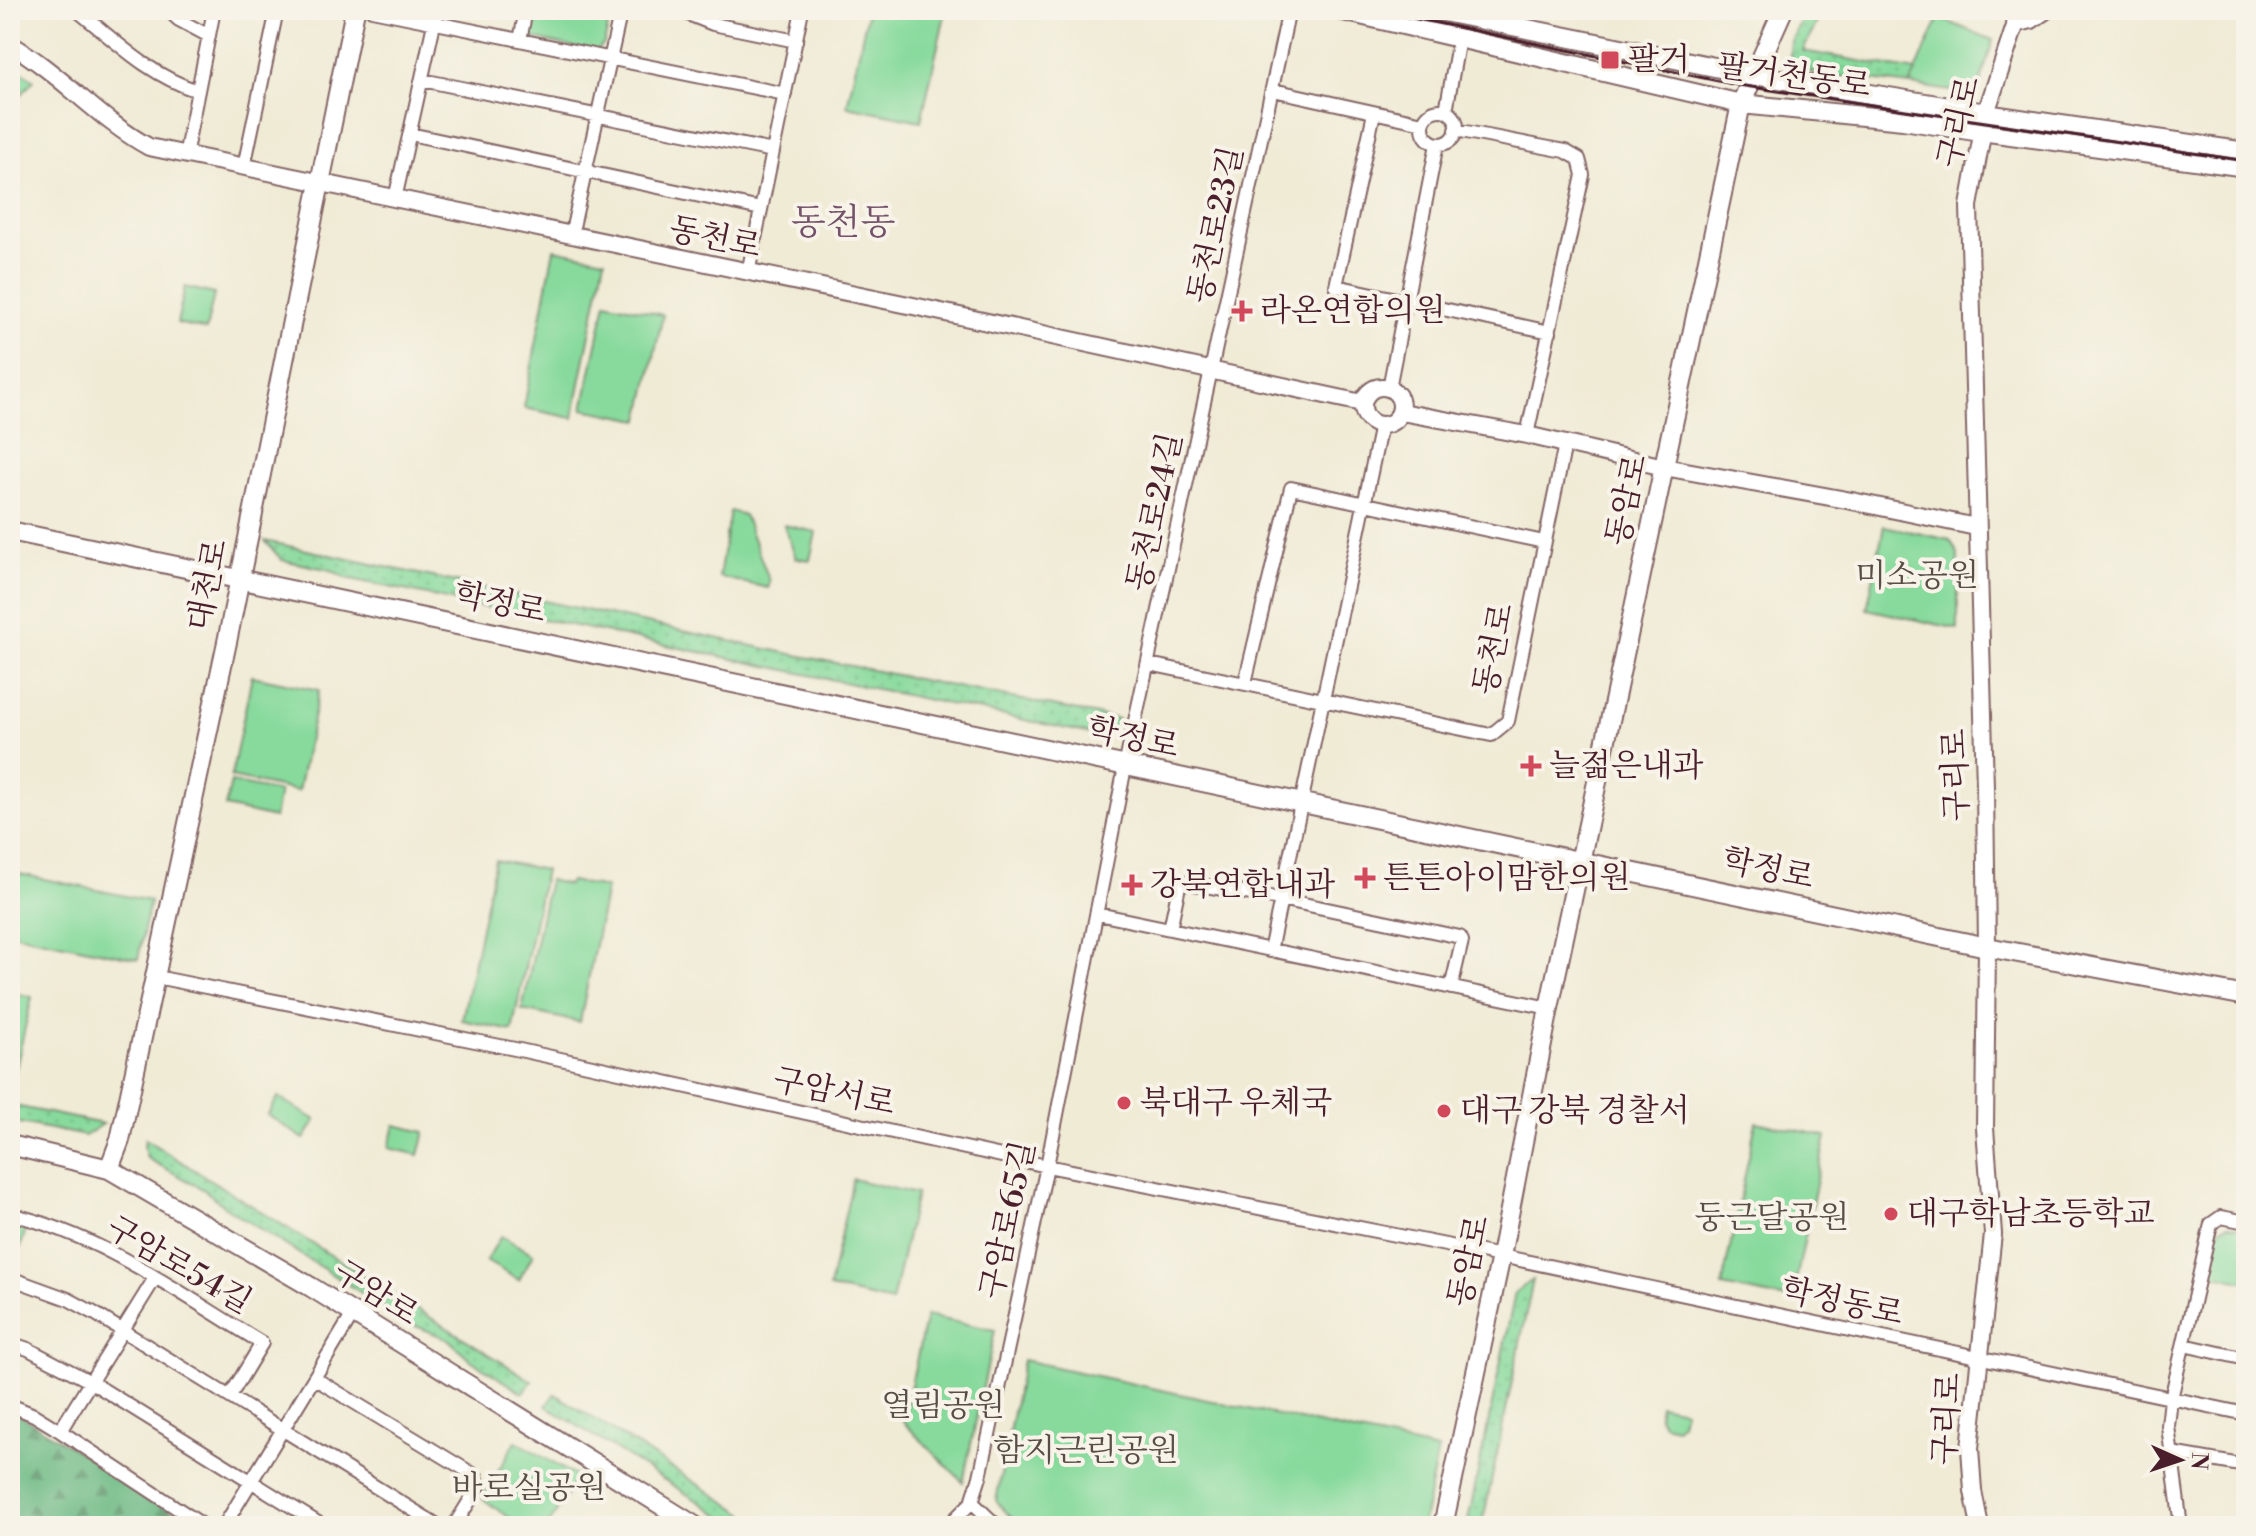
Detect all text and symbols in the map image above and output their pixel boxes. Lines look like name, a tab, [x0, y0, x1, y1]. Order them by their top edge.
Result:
place label: 팔거	[1628, 40, 1690, 80]
street label: 팔거천동로	[1715, 45, 1873, 107]
marker: 팔거	[1599, 49, 1621, 71]
street label: 구리로	[1929, 72, 1989, 172]
street label: 동천로23길	[1180, 143, 1252, 307]
district label: 동천동	[791, 201, 895, 246]
street label: 동천로	[665, 209, 765, 267]
place label: 라온연합의원	[1260, 291, 1445, 331]
marker: 라온연합의원	[1231, 300, 1253, 322]
street label: 동천로24길	[1119, 429, 1191, 595]
street label: 동암로	[1598, 450, 1656, 550]
street label: 대천로	[180, 536, 236, 634]
park label: 미소공원	[1855, 556, 1979, 596]
street label: 학정로	[450, 574, 550, 632]
street label: 동천로	[1466, 600, 1522, 698]
street label: 학정로	[1083, 709, 1183, 767]
street label: 구리로	[1934, 728, 1978, 822]
place label: 늘젊은내과	[1549, 746, 1704, 786]
marker: 늘젊은내과	[1520, 755, 1542, 777]
street label: 학정로	[1718, 840, 1818, 898]
place label: 튼튼아이맘한의원	[1383, 858, 1630, 898]
place label: 강북연합내과	[1150, 865, 1336, 905]
marker: 튼튼아이맘한의원	[1354, 867, 1376, 889]
marker: 강북연합내과	[1121, 874, 1143, 896]
street label: 구암서로	[769, 1060, 899, 1124]
place label: 북대구 우체국	[1140, 1083, 1332, 1123]
place label: 대구 강북 경찰서	[1460, 1091, 1690, 1131]
marker: 북대구 우체국	[1115, 1094, 1133, 1112]
marker: 대구 강북 경찰서	[1435, 1102, 1453, 1120]
street label: 구암로65길	[972, 1137, 1044, 1303]
place label: 대구학남초등학교	[1907, 1194, 2154, 1234]
park label: 둥근달공원	[1695, 1198, 1849, 1238]
marker: 대구학남초등학교	[1882, 1205, 1900, 1223]
street label: 구암로54길	[99, 1207, 259, 1323]
street label: 동암로	[1440, 1211, 1498, 1311]
street label: 구암로	[326, 1251, 426, 1335]
street label: 학정동로	[1777, 1270, 1907, 1334]
street label: 구리로	[1925, 1372, 1969, 1466]
park label: 열림공원	[881, 1386, 1005, 1426]
north arrow	[2140, 1420, 2220, 1500]
park label: 함지근린공원	[993, 1431, 1179, 1471]
text: N	[2185, 1452, 2212, 1471]
park label: 바로실공원	[452, 1468, 606, 1508]

